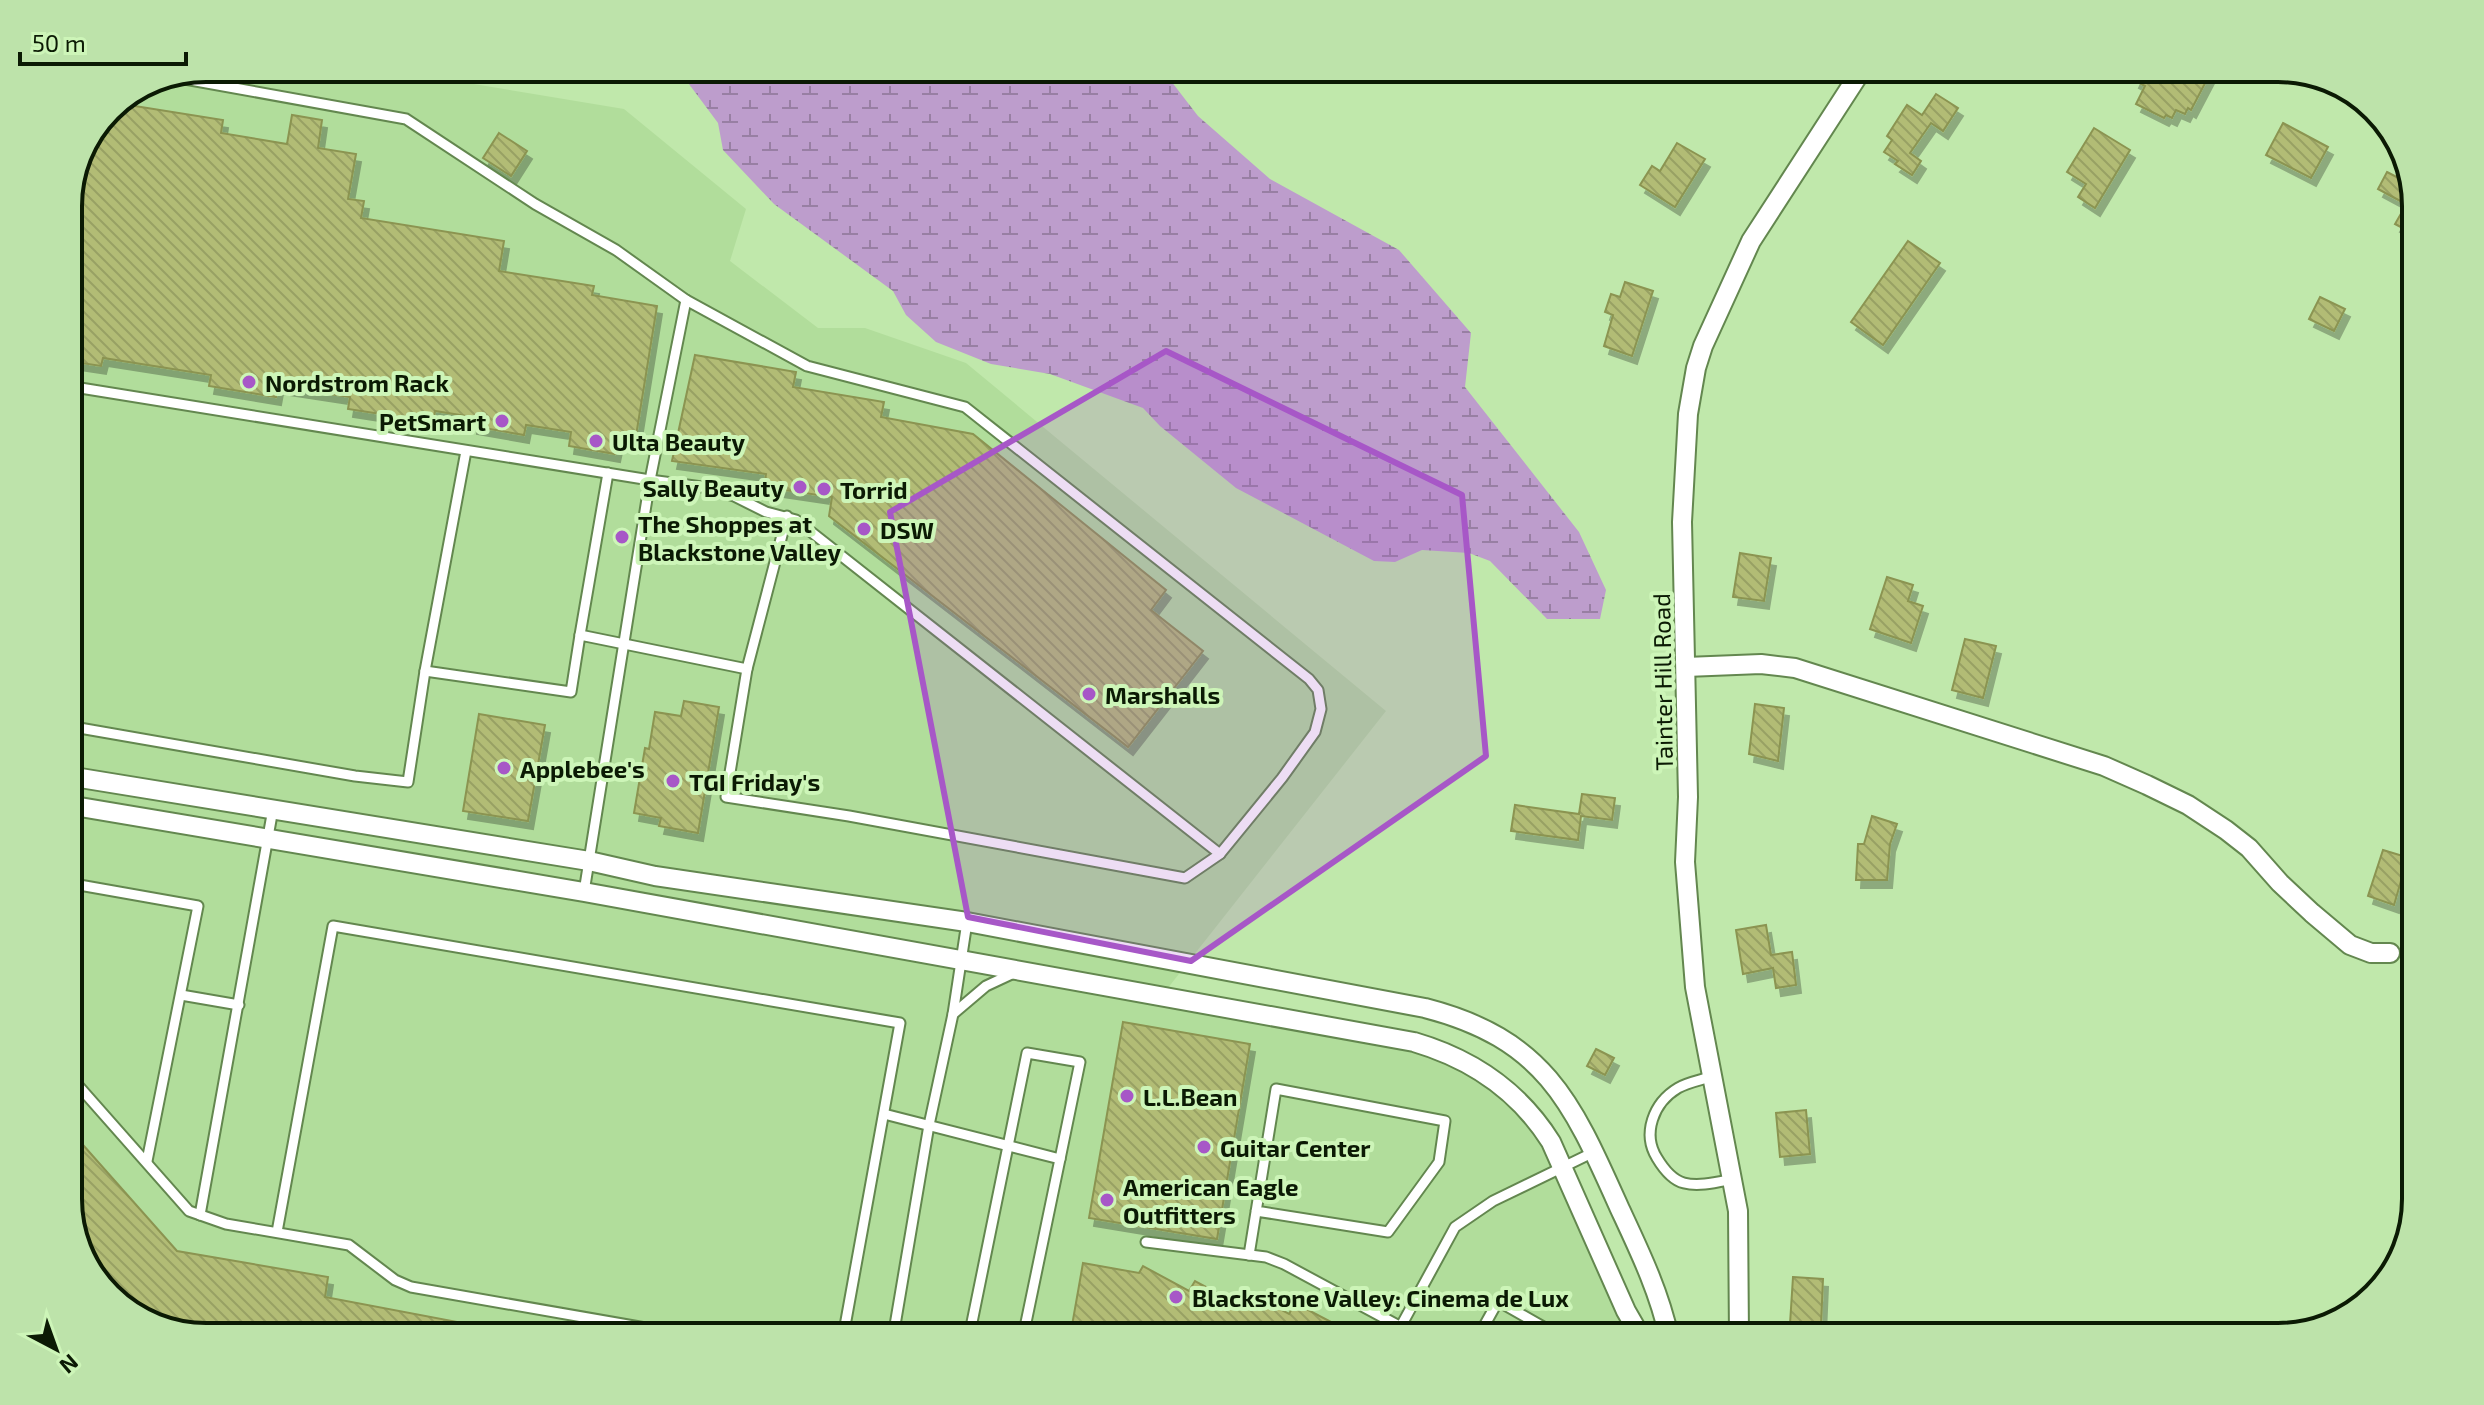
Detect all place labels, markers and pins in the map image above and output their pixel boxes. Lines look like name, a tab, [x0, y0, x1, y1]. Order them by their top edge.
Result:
place label: Nordstrom Rack	[265, 368, 449, 397]
marker: Nordstrom Rack	[240, 373, 258, 391]
place label: PetSmart	[379, 407, 486, 436]
marker: PetSmart	[493, 412, 511, 430]
place label: Ulta Beauty	[612, 427, 745, 456]
marker: Ulta Beauty	[587, 432, 605, 450]
place label: Sally Beauty	[643, 473, 784, 502]
place label: Torrid	[840, 475, 908, 504]
marker: Sally Beauty	[791, 478, 809, 496]
marker: Torrid	[815, 480, 833, 498]
place label: The Shoppes at Blackstone Valley	[638, 509, 841, 566]
place label: DSW	[880, 515, 934, 544]
marker: DSW	[855, 520, 873, 538]
marker: The Shoppes at Blackstone Valley	[613, 528, 631, 546]
place label: Marshalls	[1105, 680, 1220, 709]
marker: Marshalls	[1080, 685, 1098, 703]
place label: Applebee's	[520, 754, 645, 783]
marker: Applebee's	[495, 759, 513, 777]
place label: TGI Friday's	[689, 767, 820, 796]
marker: TGI Friday's	[664, 772, 682, 790]
place label: L.L.Bean	[1143, 1082, 1237, 1111]
marker: L.L.Bean	[1118, 1087, 1136, 1105]
place label: Guitar Center	[1220, 1133, 1371, 1162]
marker: Guitar Center	[1195, 1138, 1213, 1156]
place label: American Eagle Outfitters	[1123, 1172, 1299, 1229]
marker: American Eagle Outfitters	[1098, 1191, 1116, 1209]
place label: Blackstone Valley: Cinema de Lux	[1192, 1283, 1569, 1312]
marker: Blackstone Valley: Cinema de Lux	[1167, 1288, 1185, 1306]

